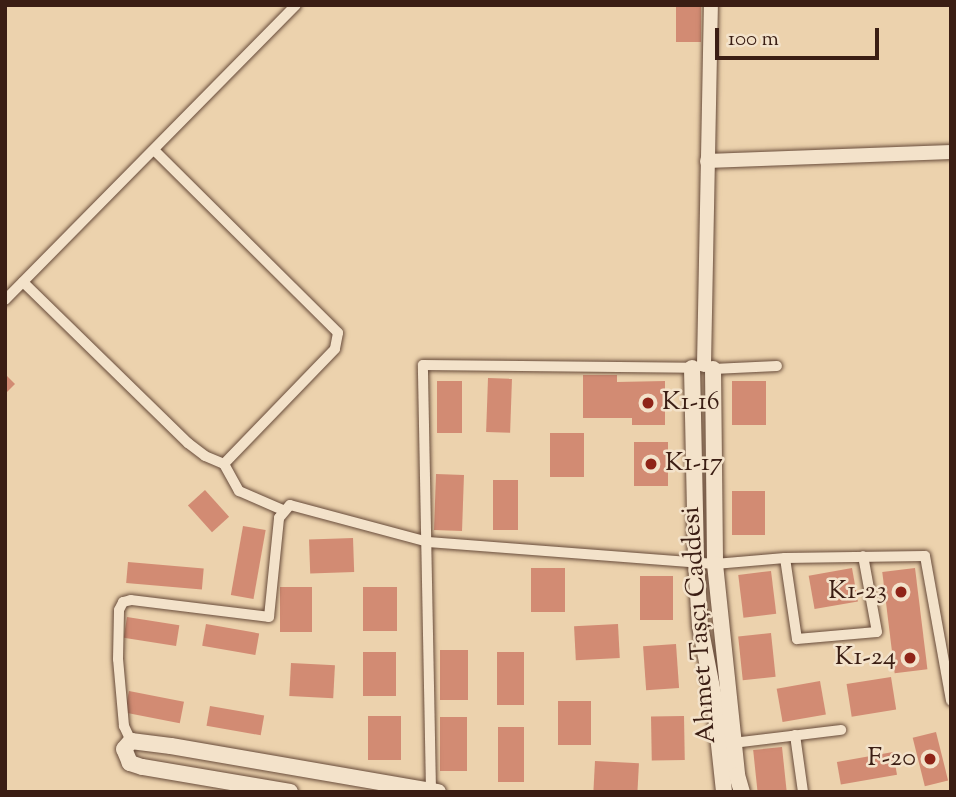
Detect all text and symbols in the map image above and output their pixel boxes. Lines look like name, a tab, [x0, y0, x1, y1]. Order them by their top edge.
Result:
scale bar	[718, 14, 883, 58]
text: 100 m	[728, 25, 779, 55]
place label: K1-16	[662, 387, 720, 419]
marker: K1-16	[640, 395, 656, 411]
place label: K1-17	[665, 448, 723, 480]
marker: K1-17	[643, 456, 659, 472]
street label: Ahmet Taşçı Caddesi	[676, 505, 724, 745]
place label: K1-23	[828, 576, 887, 608]
marker: K1-23	[893, 584, 909, 600]
place label: K1-24	[835, 642, 896, 674]
marker: K1-24	[902, 650, 918, 666]
place label: F-20	[867, 743, 916, 775]
marker: F-20	[922, 751, 938, 767]

